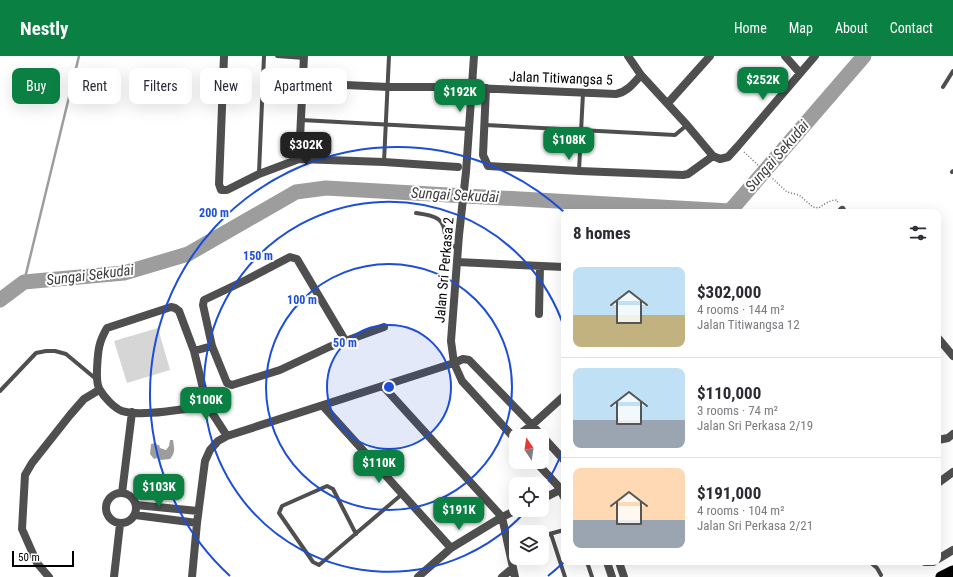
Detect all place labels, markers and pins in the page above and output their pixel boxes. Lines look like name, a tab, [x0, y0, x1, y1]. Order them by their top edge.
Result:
pin: $252K	[735, 67, 791, 101]
pin: $192K	[432, 79, 488, 113]
pin: $108K	[541, 127, 597, 161]
pin: $302K	[278, 132, 334, 166]
centre of rings	[382, 380, 396, 394]
pin: $100K	[178, 387, 234, 421]
pin: $110K	[351, 450, 407, 484]
pin: $103K	[131, 474, 187, 508]
pin: $191K	[431, 497, 487, 531]

